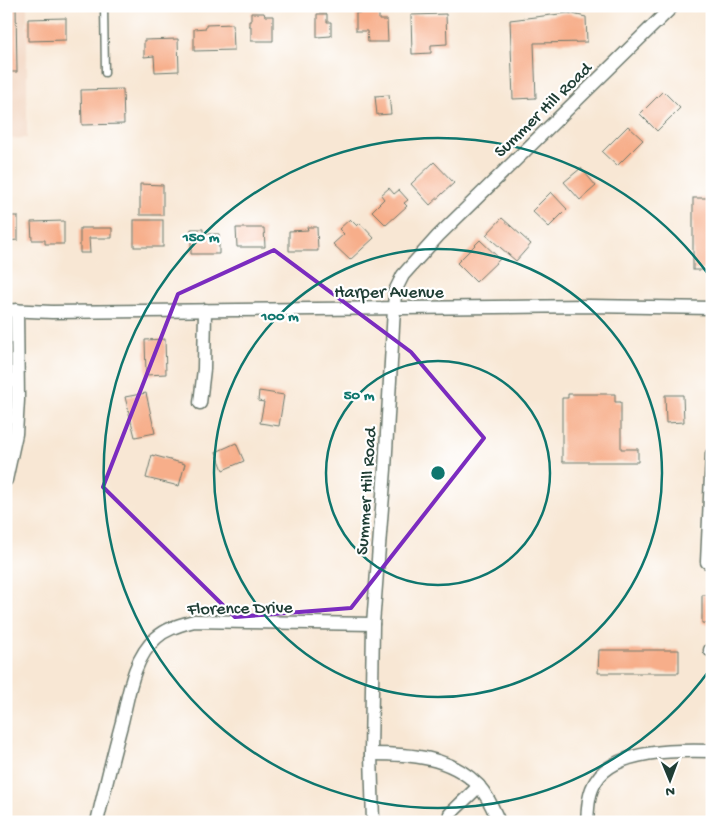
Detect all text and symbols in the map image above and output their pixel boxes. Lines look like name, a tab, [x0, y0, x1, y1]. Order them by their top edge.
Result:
street label: Summer Hill Road	[490, 58, 598, 163]
text: 150 m	[182, 229, 220, 247]
street label: Harper Avenue	[334, 283, 444, 304]
text: 100 m	[260, 308, 299, 326]
text: 50 m	[344, 387, 375, 405]
street label: Summer Hill Road	[353, 425, 383, 556]
centre of rings	[429, 464, 447, 482]
street label: Florence Drive	[186, 598, 294, 621]
north arrow	[646, 756, 696, 806]
text: N	[665, 782, 675, 799]

